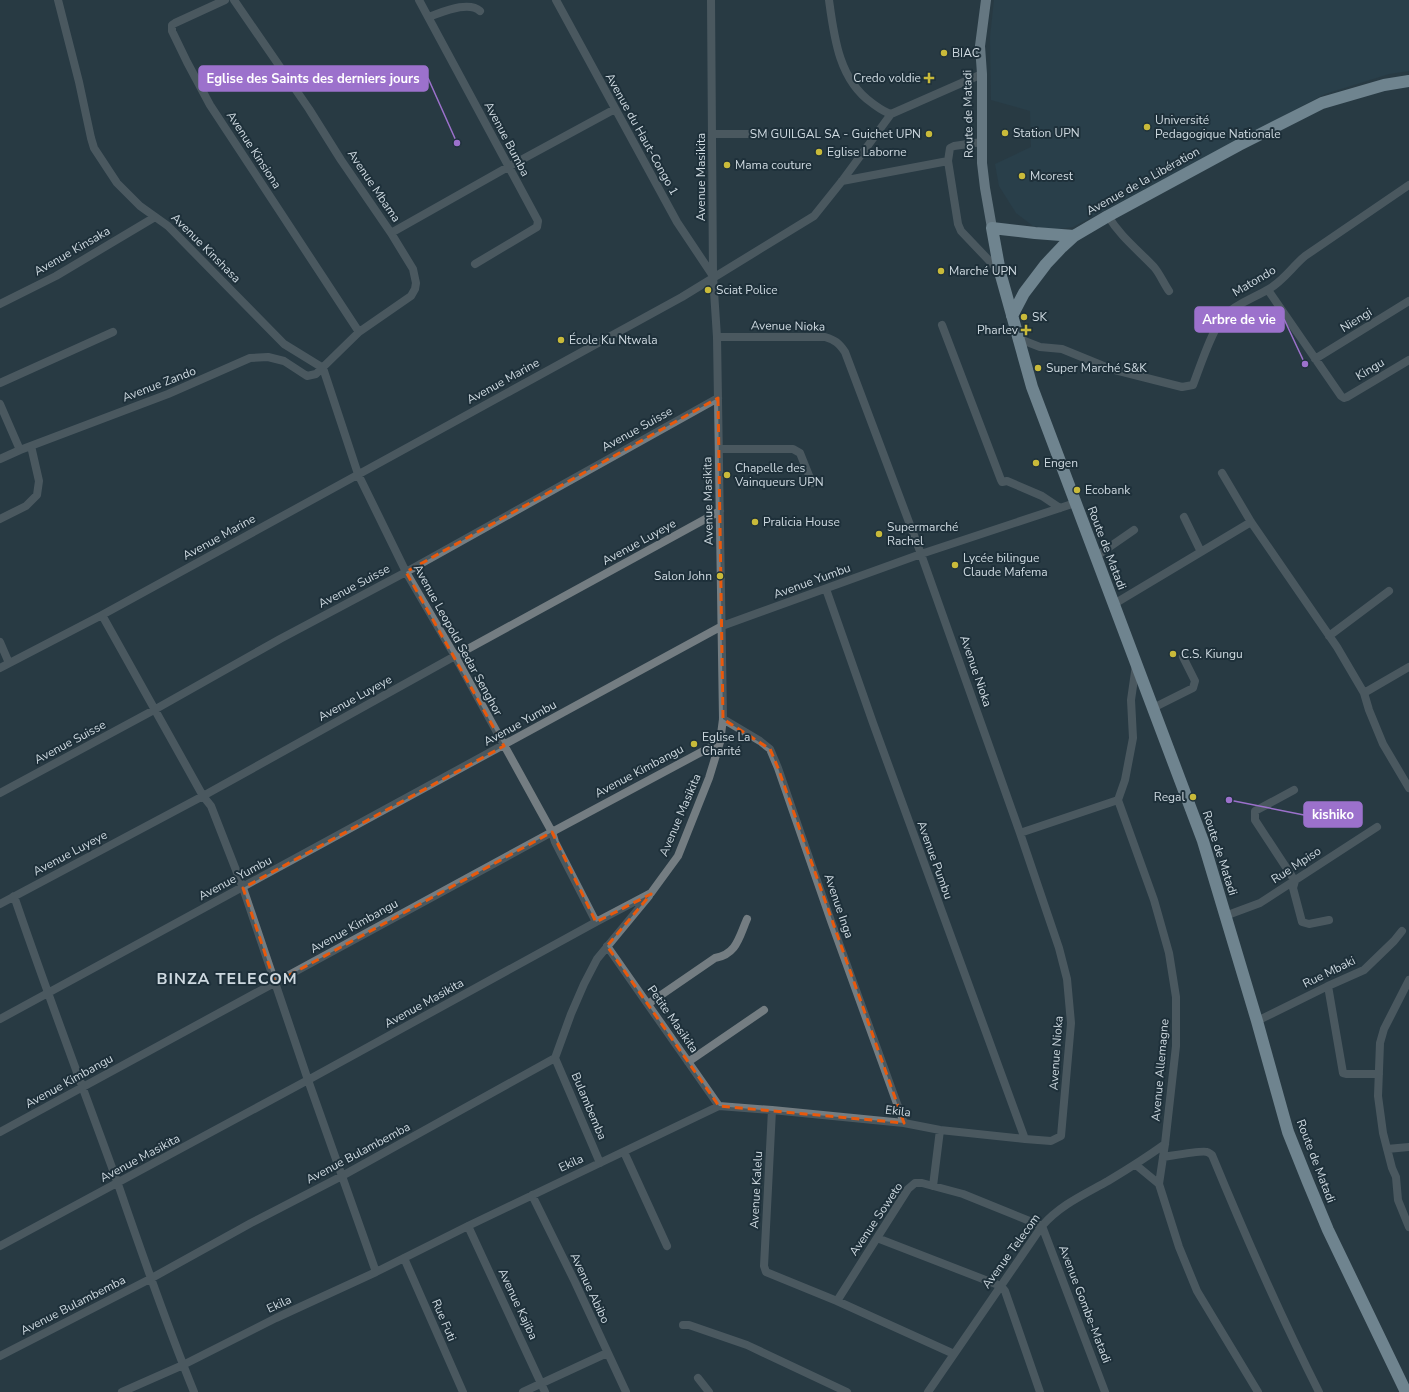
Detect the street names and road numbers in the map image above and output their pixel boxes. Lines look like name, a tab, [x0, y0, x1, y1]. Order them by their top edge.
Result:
street label: Avenue du Haut-Congo 1	[602, 70, 682, 198]
street label: Route de Matadi	[959, 70, 977, 158]
street label: Avenue Bumba	[481, 99, 533, 179]
street label: Avenue Kinsiona	[223, 108, 285, 192]
street label: Avenue Masikita	[693, 133, 709, 221]
street label: Avenue de la Libération	[1084, 143, 1202, 219]
street label: Avenue Mbama	[344, 147, 404, 225]
street label: Avenue Kinshasa	[168, 210, 244, 286]
street label: Avenue Kinsaka	[31, 223, 113, 279]
street label: Matondo	[1229, 262, 1279, 300]
street label: Niengi	[1337, 304, 1375, 336]
street label: Avenue Nioka	[751, 317, 825, 335]
street label: Avenue Marine	[464, 354, 542, 408]
street label: Kingu	[1353, 354, 1387, 384]
street label: Avenue Zando	[120, 362, 198, 405]
street label: Avenue Suisse	[599, 403, 675, 455]
street label: Avenue Masikita	[699, 457, 717, 545]
street label: Route de Matadi	[1084, 504, 1130, 592]
street label: Avenue Marine	[180, 510, 258, 564]
street label: Avenue Luyeye	[599, 515, 679, 569]
street label: Avenue Suisse	[315, 560, 393, 612]
street label: Avenue Yumbu	[771, 560, 853, 602]
street label: Avenue Leopold Sedar Senghor	[410, 562, 507, 719]
street label: Avenue Nioka	[956, 633, 996, 709]
street label: Avenue Luyeye	[315, 671, 395, 725]
street label: Avenue Yumbu	[481, 696, 559, 750]
street label: Avenue Suisse	[31, 716, 109, 768]
street label: Avenue Kimbangu	[592, 741, 686, 801]
street label: Avenue Masikita	[655, 771, 705, 859]
street label: Route de Matadi	[1199, 809, 1241, 897]
street label: Avenue Pumbu	[913, 819, 957, 901]
street label: Avenue Luyeye	[30, 827, 110, 879]
street label: Rue Mpiso	[1268, 843, 1324, 887]
street label: Avenue Yumbu	[196, 852, 274, 904]
street label: Avenue Inga	[820, 872, 858, 940]
street label: Avenue Kimbangu	[307, 895, 401, 957]
street label: Rue Mbaki	[1300, 952, 1358, 992]
street label: Avenue Masikita	[381, 975, 467, 1031]
street label: Petite Masikita	[644, 982, 702, 1056]
street label: Avenue Nioka	[1045, 1015, 1067, 1091]
street label: Avenue Allemagne	[1148, 1018, 1172, 1122]
street label: Avenue Kimbangu	[22, 1050, 116, 1112]
street label: Bulambemba	[568, 1070, 610, 1142]
street label: Ekila	[884, 1101, 912, 1121]
street label: Route de Matadi	[1293, 1117, 1339, 1205]
street label: Avenue Bulambemba	[303, 1119, 413, 1187]
street label: Avenue Masikita	[97, 1130, 183, 1186]
street label: Ekila	[556, 1150, 586, 1176]
street label: Avenue Kalelu	[746, 1151, 766, 1229]
street label: Avenue Soweto	[846, 1179, 907, 1259]
street label: Avenue Telecom	[978, 1210, 1044, 1292]
street label: Avenue Gombe-Matadi	[1055, 1243, 1115, 1365]
street label: Avenue Abibo	[567, 1250, 613, 1326]
street label: Avenue Kajiba	[495, 1266, 541, 1342]
street label: Avenue Bulambemba	[18, 1272, 128, 1338]
street label: Ekila	[264, 1291, 294, 1317]
street label: Rue Futi	[428, 1296, 460, 1344]

